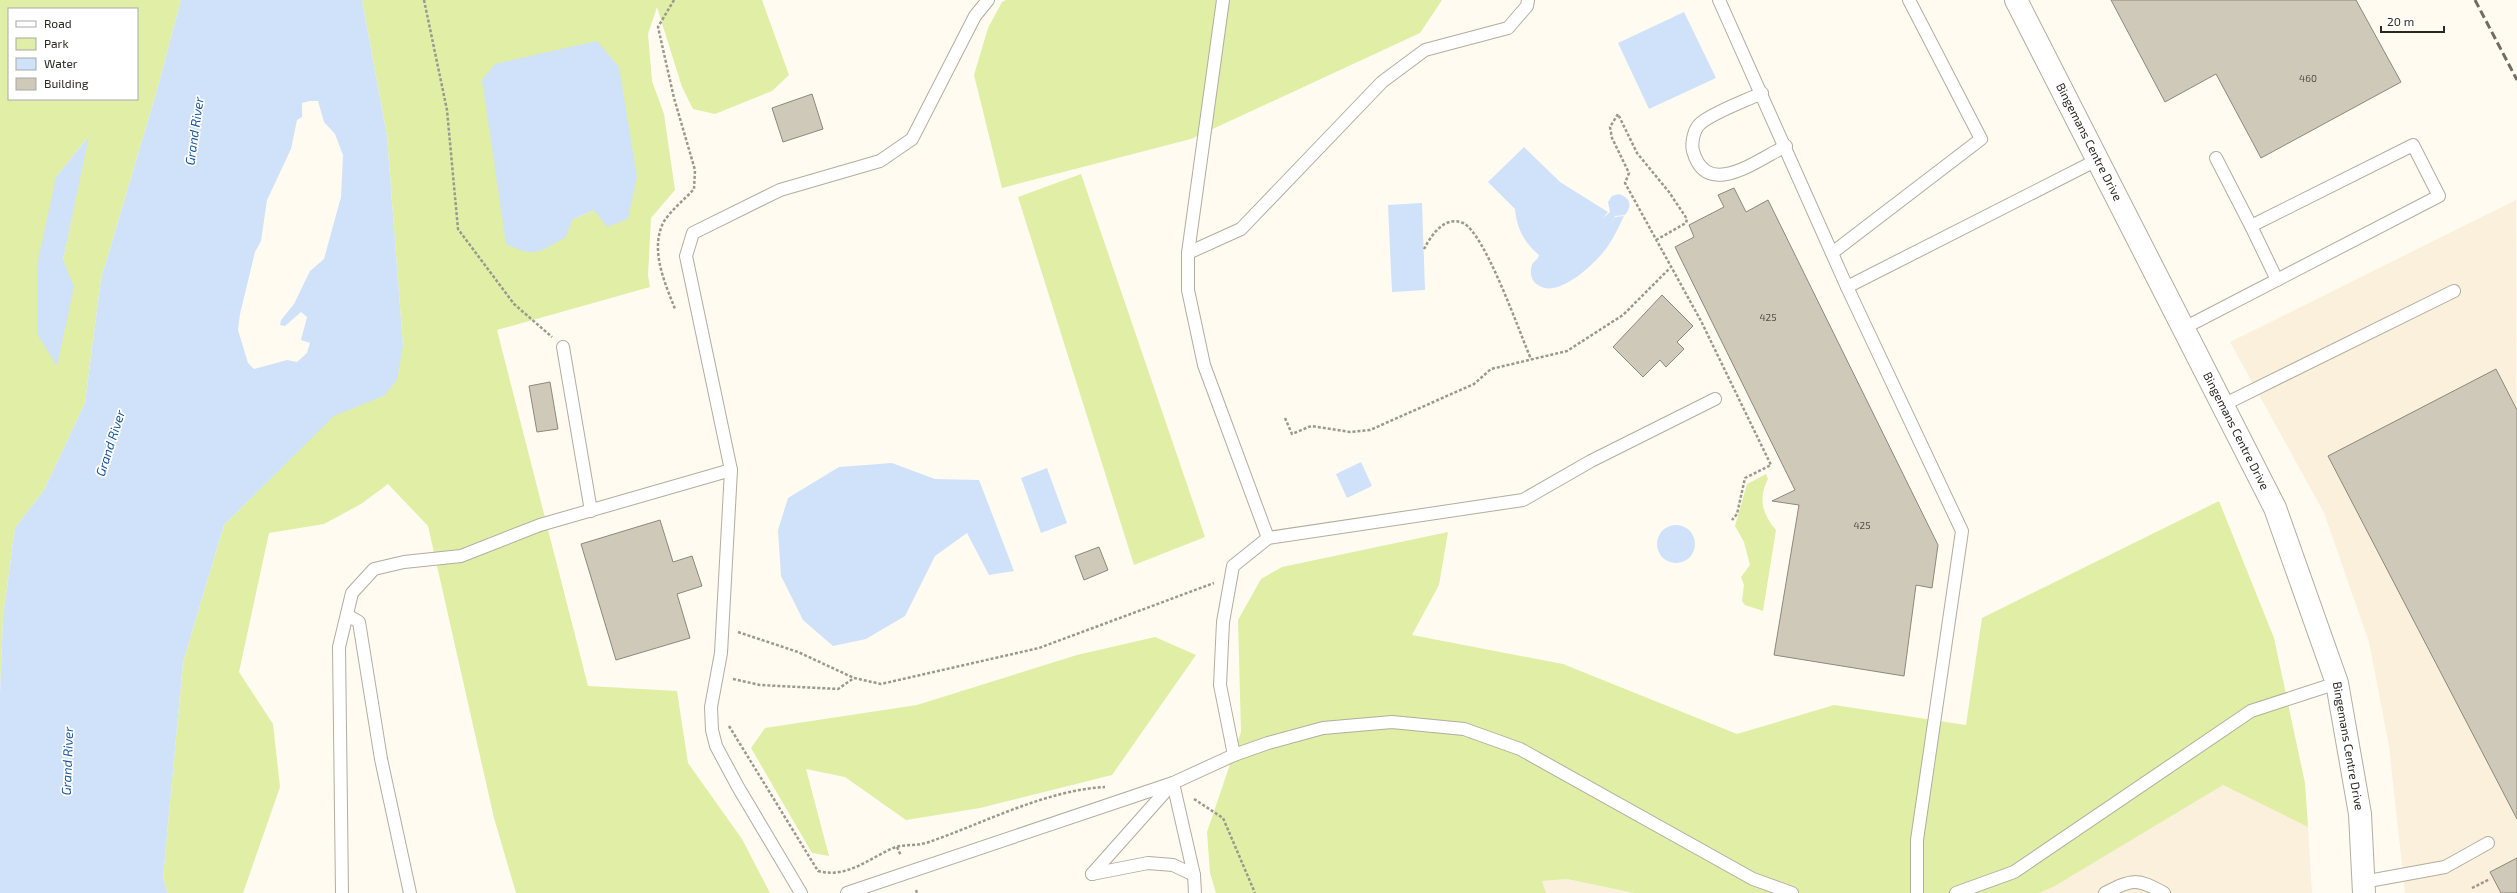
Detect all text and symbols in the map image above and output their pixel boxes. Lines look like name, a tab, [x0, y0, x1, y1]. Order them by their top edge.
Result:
legend	[8, 8, 138, 100]
scale bar	[2381, 8, 2444, 34]
text: 20 m	[2387, 14, 2414, 28]
text: Road	[44, 16, 72, 30]
text: Park	[44, 36, 69, 50]
text: Water	[44, 56, 78, 70]
house number: 460	[2299, 72, 2317, 84]
text: Building	[44, 76, 89, 90]
street label: Bingemans Centre Drive	[2054, 80, 2126, 203]
water label: Grand River	[181, 95, 207, 166]
house number: 425	[1759, 311, 1777, 323]
street label: Bingemans Centre Drive	[2201, 369, 2273, 492]
water label: Grand River	[92, 407, 128, 478]
house number: 425	[1853, 519, 1871, 531]
street label: Bingemans Centre Drive	[2331, 680, 2367, 811]
water label: Grand River	[58, 726, 76, 796]

